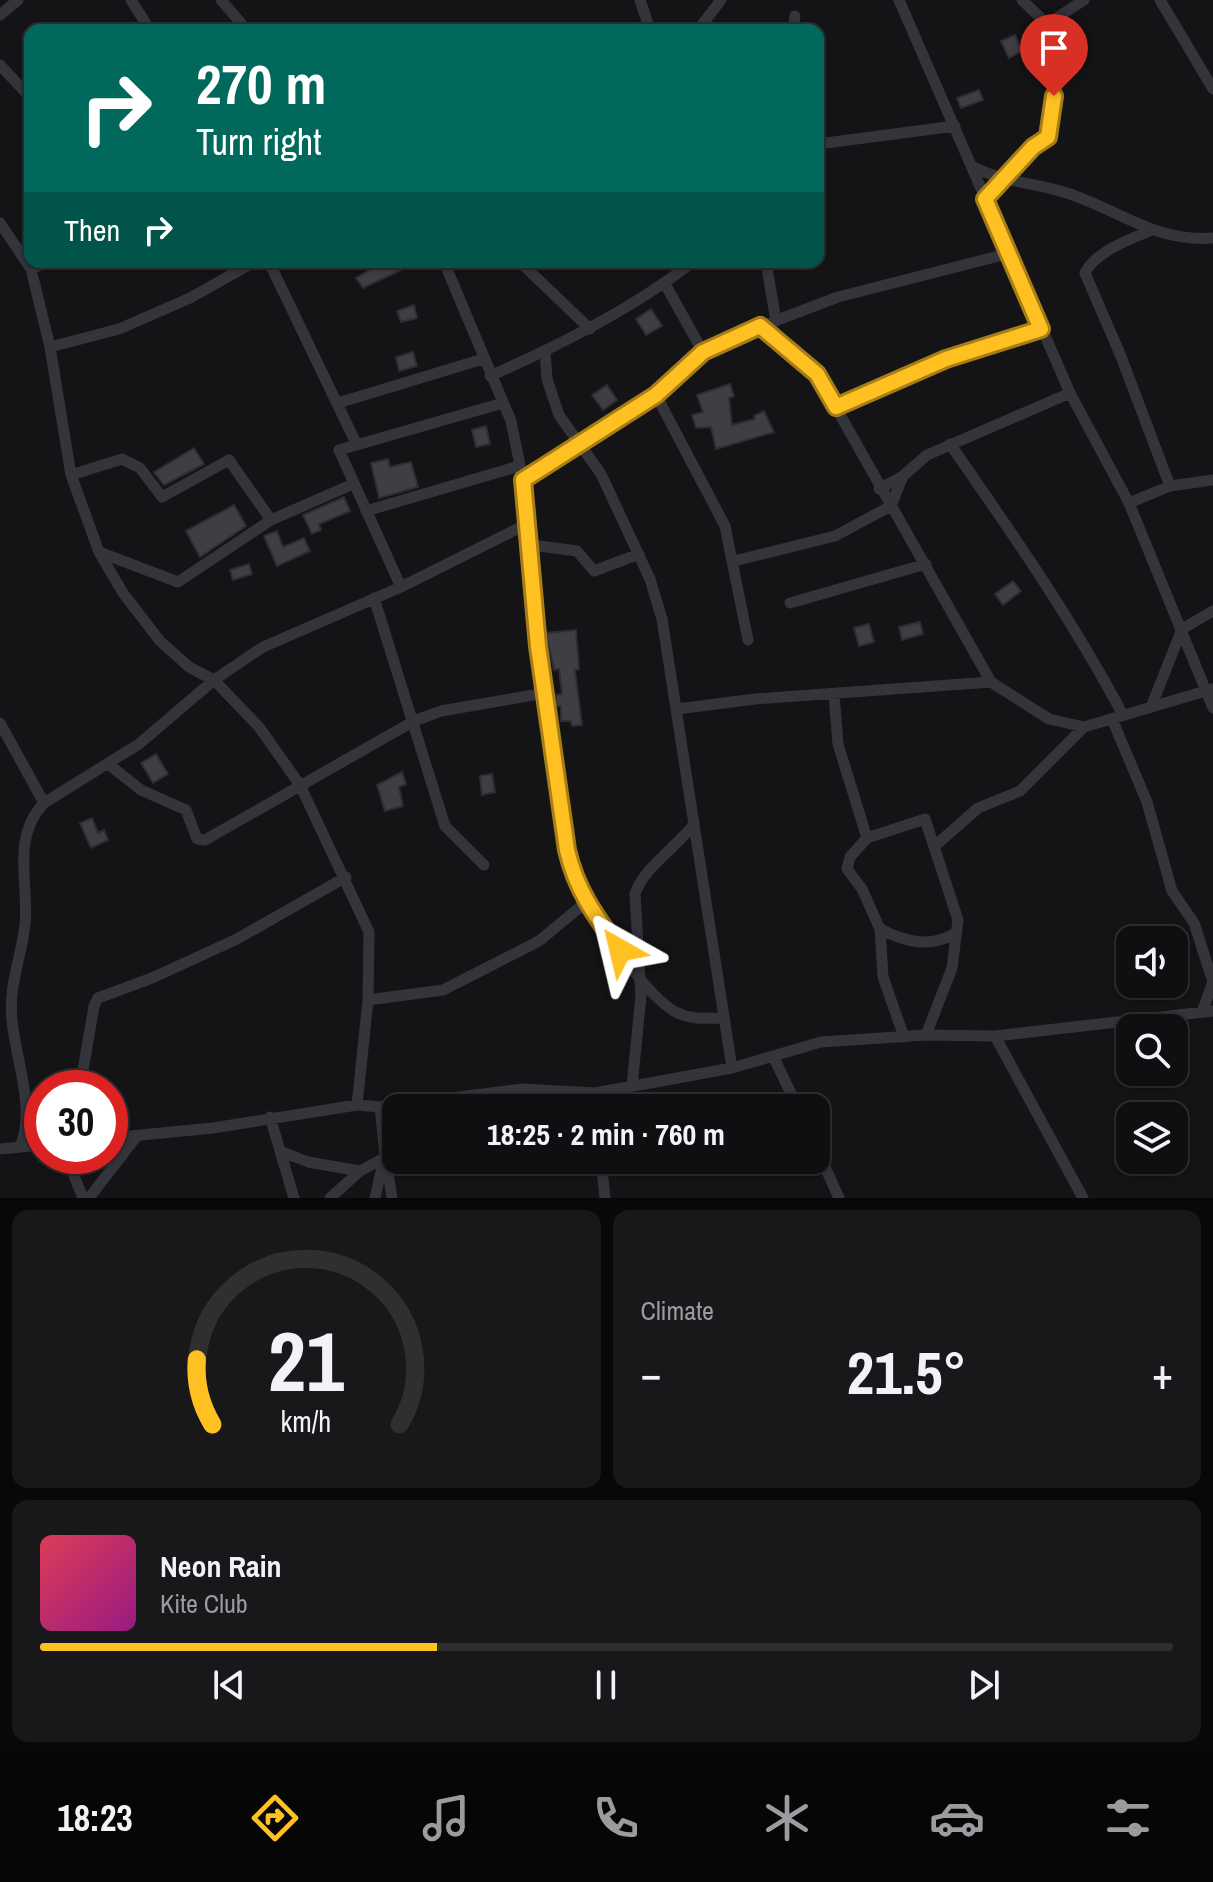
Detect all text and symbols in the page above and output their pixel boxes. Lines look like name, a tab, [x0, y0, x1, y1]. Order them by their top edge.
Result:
pin	[1020, 14.0, 1088, 96]
icon: arrive	[1032, 26, 1076, 70]
text: 270 m	[196, 46, 326, 121]
icon: right	[64, 56, 168, 160]
text: Turn right	[196, 118, 321, 166]
icon: right	[136, 208, 180, 252]
text: Then	[64, 210, 120, 250]
position arrow	[578, 908, 662, 992]
map controls	[1116, 926, 1188, 1174]
button: sound	[1116, 926, 1188, 998]
button: search	[1116, 1014, 1188, 1086]
speed limit sign: 30	[24, 1070, 128, 1174]
button: layers	[1116, 1102, 1188, 1174]
text: 18:25 · 2 min · 760 m	[487, 1114, 725, 1154]
text: Climate	[641, 1293, 714, 1328]
text: 21	[268, 1305, 344, 1417]
text: 21.5°	[847, 1332, 967, 1413]
text: −	[641, 1343, 662, 1403]
text: +	[1152, 1343, 1173, 1403]
text: km/h	[281, 1402, 332, 1441]
text: Neon Rain	[160, 1546, 282, 1586]
text: Kite Club	[160, 1586, 248, 1621]
icon: previous	[207, 1663, 251, 1707]
icon: pause	[584, 1663, 628, 1707]
icon: next	[962, 1663, 1006, 1707]
icon: directions	[247, 1790, 303, 1846]
icon: music	[418, 1790, 474, 1846]
icon: phone	[588, 1790, 644, 1846]
icon: climate	[759, 1790, 815, 1846]
icon: car	[929, 1790, 985, 1846]
icon: filters	[1100, 1790, 1156, 1846]
text: 18:23	[57, 1794, 133, 1842]

